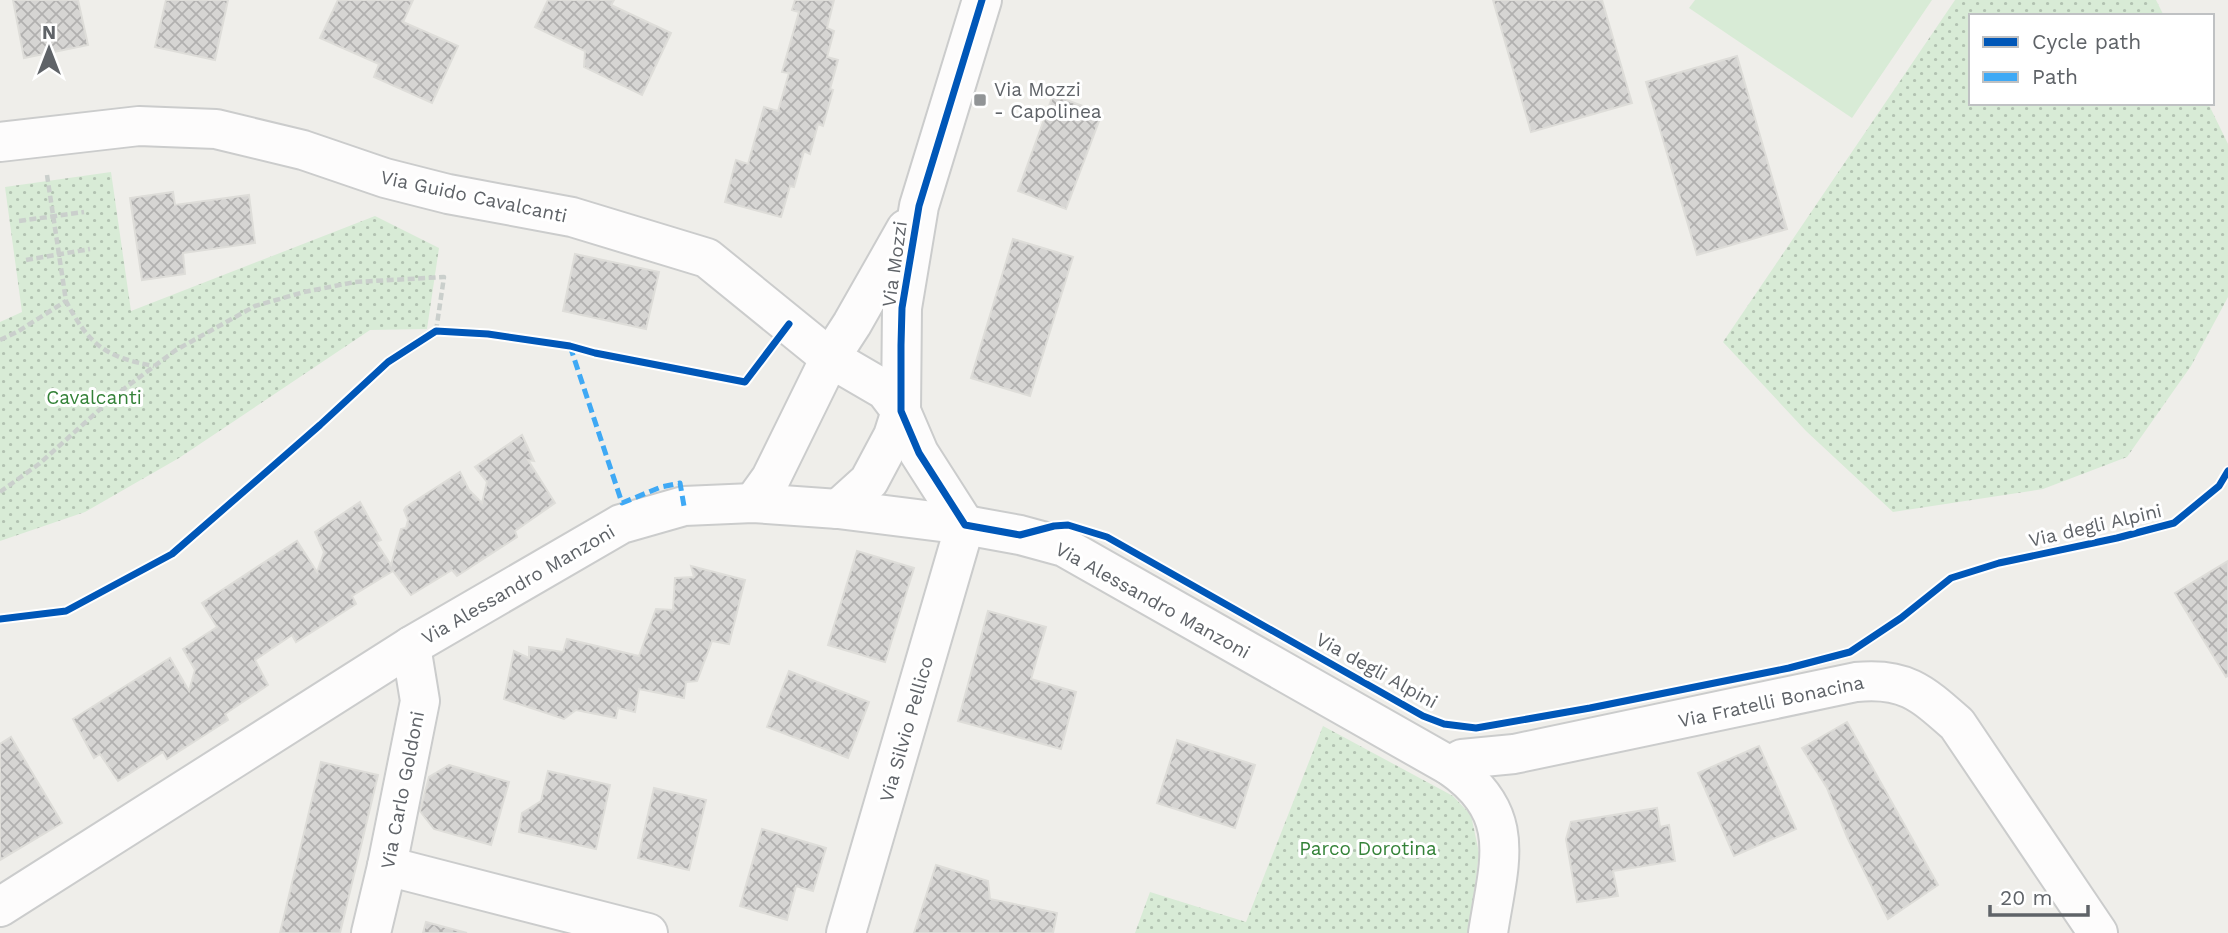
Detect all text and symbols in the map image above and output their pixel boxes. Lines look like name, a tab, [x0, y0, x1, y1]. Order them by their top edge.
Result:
north arrow	[14, 14, 84, 84]
legend	[1969, 14, 2214, 105]
text: N	[42, 21, 56, 44]
text: Cycle path	[2032, 29, 2141, 54]
text: Path	[2032, 64, 2078, 89]
place label: Via Mozzi - Capolinea	[994, 78, 1102, 123]
marker: Via Mozzi - Capolinea	[972, 92, 988, 108]
street label: Via Guido Cavalcanti	[378, 165, 569, 228]
street label: Via Mozzi	[877, 219, 912, 309]
park label: Cavalcanti	[46, 386, 142, 409]
street label: Via degli Alpini	[2026, 499, 2164, 552]
street label: Via Alessandro Manzoni	[418, 520, 619, 649]
street label: Via Alessandro Manzoni	[1051, 537, 1254, 664]
street label: Via degli Alpini	[1312, 627, 1442, 713]
street label: Via Silvio Pellico	[875, 654, 938, 805]
street label: Via Fratelli Bonacina	[1676, 670, 1866, 732]
street label: Via Carlo Goldoni	[376, 709, 429, 871]
park label: Parco Dorotina	[1299, 837, 1437, 860]
scale bar	[1990, 874, 2088, 918]
text: 20 m	[2000, 885, 2052, 910]

